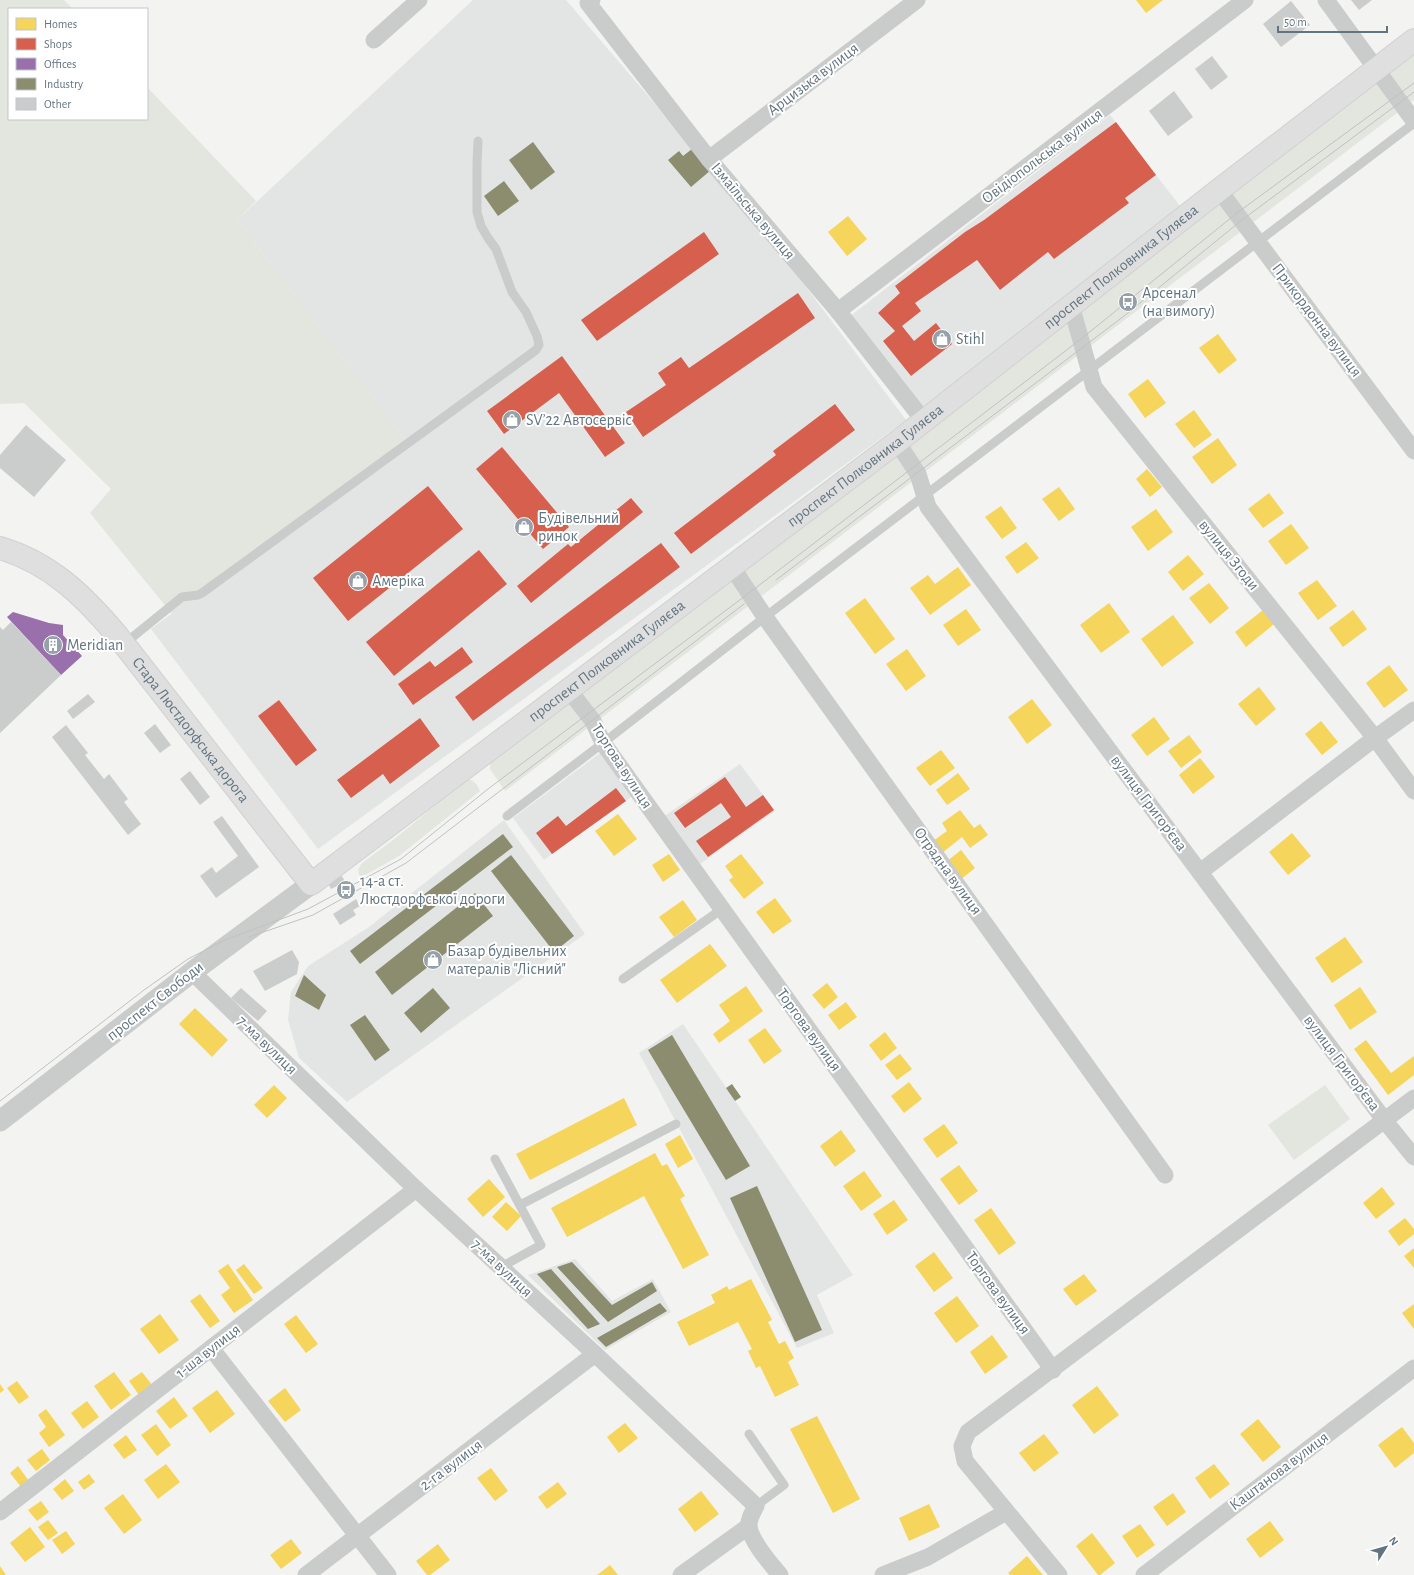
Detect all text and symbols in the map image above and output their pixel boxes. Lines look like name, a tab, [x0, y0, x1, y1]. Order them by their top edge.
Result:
legend	[8, 8, 148, 120]
scale bar	[1278, 8, 1387, 34]
text: 50 m	[1284, 16, 1307, 28]
text: Homes	[44, 18, 77, 30]
text: Shops	[44, 38, 72, 50]
street label: Арцизька вулиця	[765, 40, 862, 119]
text: Offices	[44, 58, 77, 70]
text: Industry	[44, 78, 83, 91]
text: Other	[44, 98, 71, 110]
street label: Овідіопольська вулиця	[979, 105, 1106, 207]
street label: Ізмаїльська вулиця	[707, 159, 798, 263]
street label: проспект Полковника Гуляєва	[1041, 201, 1201, 332]
street label: Прикордонна вулиця	[1268, 260, 1365, 380]
place label: Арсенал (на вимогу)	[1142, 285, 1215, 320]
bus stop icon: Арсенал (на вимогу)	[1117, 291, 1139, 313]
shop icon: Stihl	[931, 328, 953, 350]
place label: Stihl	[956, 331, 985, 347]
street label: проспект Полковника Гуляєва	[784, 401, 946, 530]
shop icon: SV’22 Автосервіс	[501, 409, 523, 431]
place label: SV’22 Автосервіс	[526, 412, 632, 428]
place label: Будівельний ринок	[538, 510, 619, 544]
shop icon: Будівельний ринок	[513, 516, 535, 538]
street label: вулиця Згоди	[1195, 517, 1262, 594]
shop icon: Амеріка	[347, 570, 369, 592]
place label: Амеріка	[372, 573, 424, 589]
street label: проспект Полковника Гуляєва	[525, 597, 688, 725]
building icon: Meridian	[42, 634, 64, 656]
place label: Meridian	[67, 637, 123, 653]
street label: Стара Люстдорфська дорога	[129, 654, 252, 806]
street label: Торгова вулиця	[588, 721, 655, 812]
street label: вулиця Григор'єва	[1107, 752, 1190, 854]
street label: Отрадна вулиця	[910, 824, 985, 918]
place label: 14-а ст. Люстдорфської дороги	[360, 873, 505, 907]
bus stop icon: 14-а ст. Люстдорфської дороги	[335, 879, 357, 901]
place label: Базар будівельних матералів "Лісний"	[447, 943, 567, 977]
shop icon: Базар будівельних матералів "Лісний"	[422, 949, 444, 971]
street label: проспект Свободи	[104, 958, 206, 1044]
street label: Торгова вулиця	[773, 986, 844, 1075]
street label: вулиця Григор'єва	[1300, 1012, 1383, 1114]
street label: 7-ма вулиця	[233, 1013, 300, 1078]
street label: 7-ма вулиця	[468, 1236, 536, 1301]
street label: Торгова вулиця	[962, 1249, 1033, 1338]
street label: 1-ша вулиця	[173, 1321, 244, 1382]
street label: Каштанова вулиця	[1227, 1429, 1332, 1514]
street label: 2-га вулиця	[417, 1437, 486, 1494]
north arrow	[1366, 1527, 1406, 1567]
text: N	[1387, 1535, 1400, 1548]

